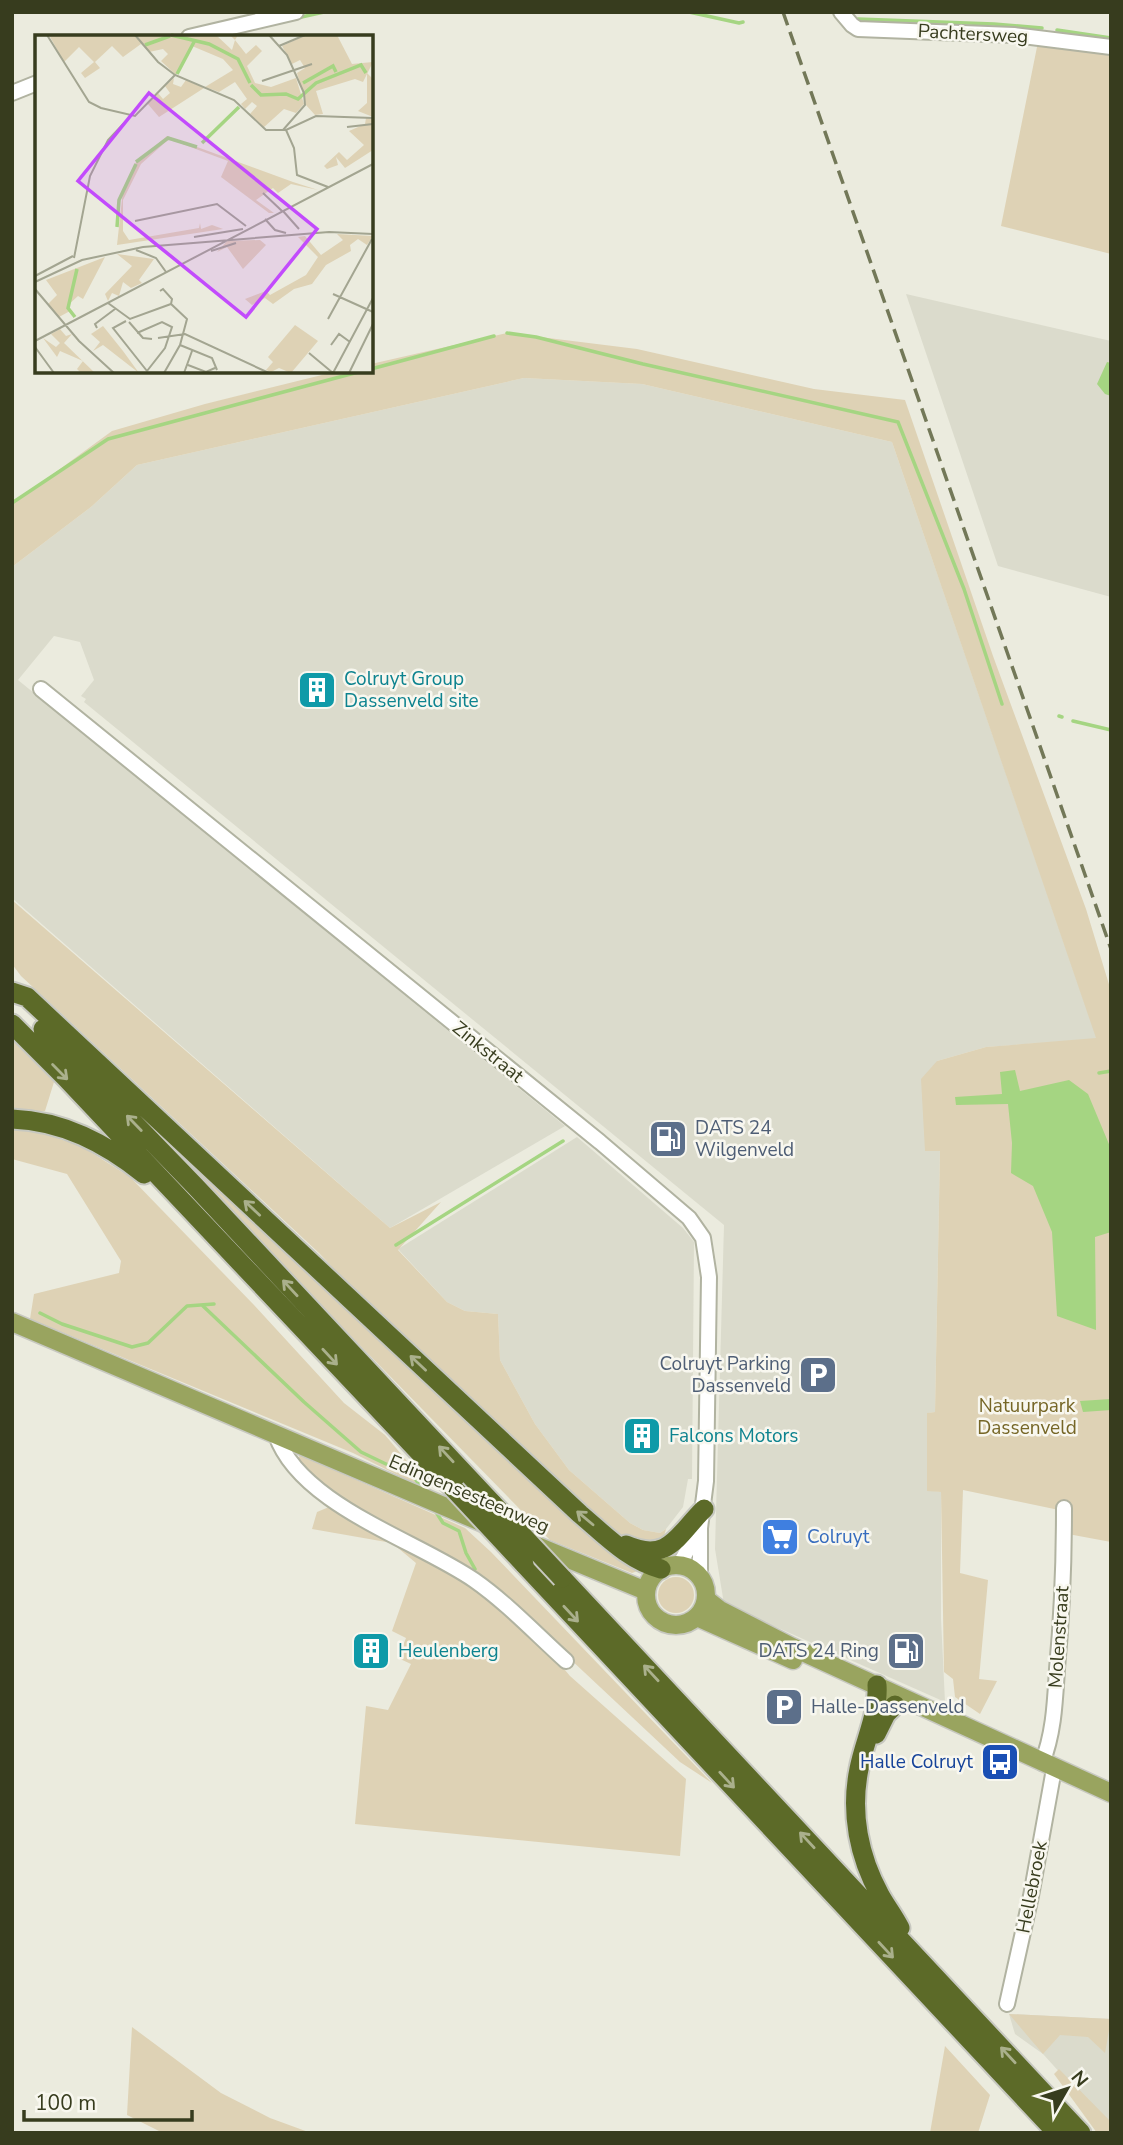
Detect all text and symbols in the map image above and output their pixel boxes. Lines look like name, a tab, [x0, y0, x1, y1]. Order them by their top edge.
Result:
street label: Pachtersweg	[917, 18, 1029, 50]
inset map	[35, 35, 373, 373]
place label: Colruyt Group Dassenveld site	[344, 666, 479, 714]
building icon: Colruyt Group Dassenveld site	[296, 669, 338, 711]
street label: Zinkstraat	[447, 1015, 529, 1089]
one-way arrow	[52, 1064, 69, 1081]
one-way arrow	[126, 1114, 142, 1132]
place label: DATS 24 Wilgenveld	[695, 1115, 794, 1163]
fuel station icon: DATS 24 Wilgenveld	[647, 1118, 689, 1160]
one-way arrow	[244, 1199, 261, 1216]
one-way arrow	[282, 1280, 299, 1297]
one-way arrow	[321, 1348, 338, 1365]
place label: Colruyt Parking Dassenveld	[659, 1351, 791, 1399]
parking icon: Colruyt Parking Dassenveld	[797, 1354, 839, 1396]
one-way arrow	[409, 1355, 427, 1371]
park label: Natuurpark Dassenveld	[977, 1393, 1077, 1441]
building icon: Falcons Motors	[621, 1415, 663, 1457]
place label: Falcons Motors	[669, 1423, 798, 1449]
one-way arrow	[438, 1445, 454, 1463]
street label: Edingensesteenweg	[385, 1448, 553, 1540]
one-way arrow	[576, 1510, 594, 1526]
supermarket icon: Colruyt	[759, 1516, 801, 1558]
place label: Colruyt	[807, 1524, 870, 1550]
street label: Molenstraat	[1042, 1585, 1076, 1689]
one-way arrow	[563, 1605, 579, 1623]
building icon: Heulenberg	[350, 1630, 392, 1672]
fuel station icon: DATS 24 Ring	[885, 1630, 927, 1672]
place label: Heulenberg	[398, 1638, 499, 1664]
place label: DATS 24 Ring	[758, 1638, 879, 1664]
one-way arrow	[643, 1665, 660, 1682]
parking icon: Halle-Dassenveld	[763, 1686, 805, 1728]
place label: Halle-Dassenveld	[811, 1694, 965, 1720]
bus stop icon: Halle Colruyt	[979, 1741, 1021, 1783]
place label: Halle Colruyt	[860, 1749, 973, 1775]
one-way arrow	[718, 1771, 735, 1788]
one-way arrow	[798, 1832, 815, 1849]
street label: Hellebroek	[1010, 1838, 1054, 1936]
one-way arrow	[878, 1941, 895, 1958]
one-way arrow	[999, 2047, 1016, 2064]
north arrow	[1032, 2054, 1102, 2124]
text: N	[1065, 2065, 1094, 2093]
scale bar	[24, 2078, 192, 2122]
text: 100 m	[35, 2089, 96, 2117]

